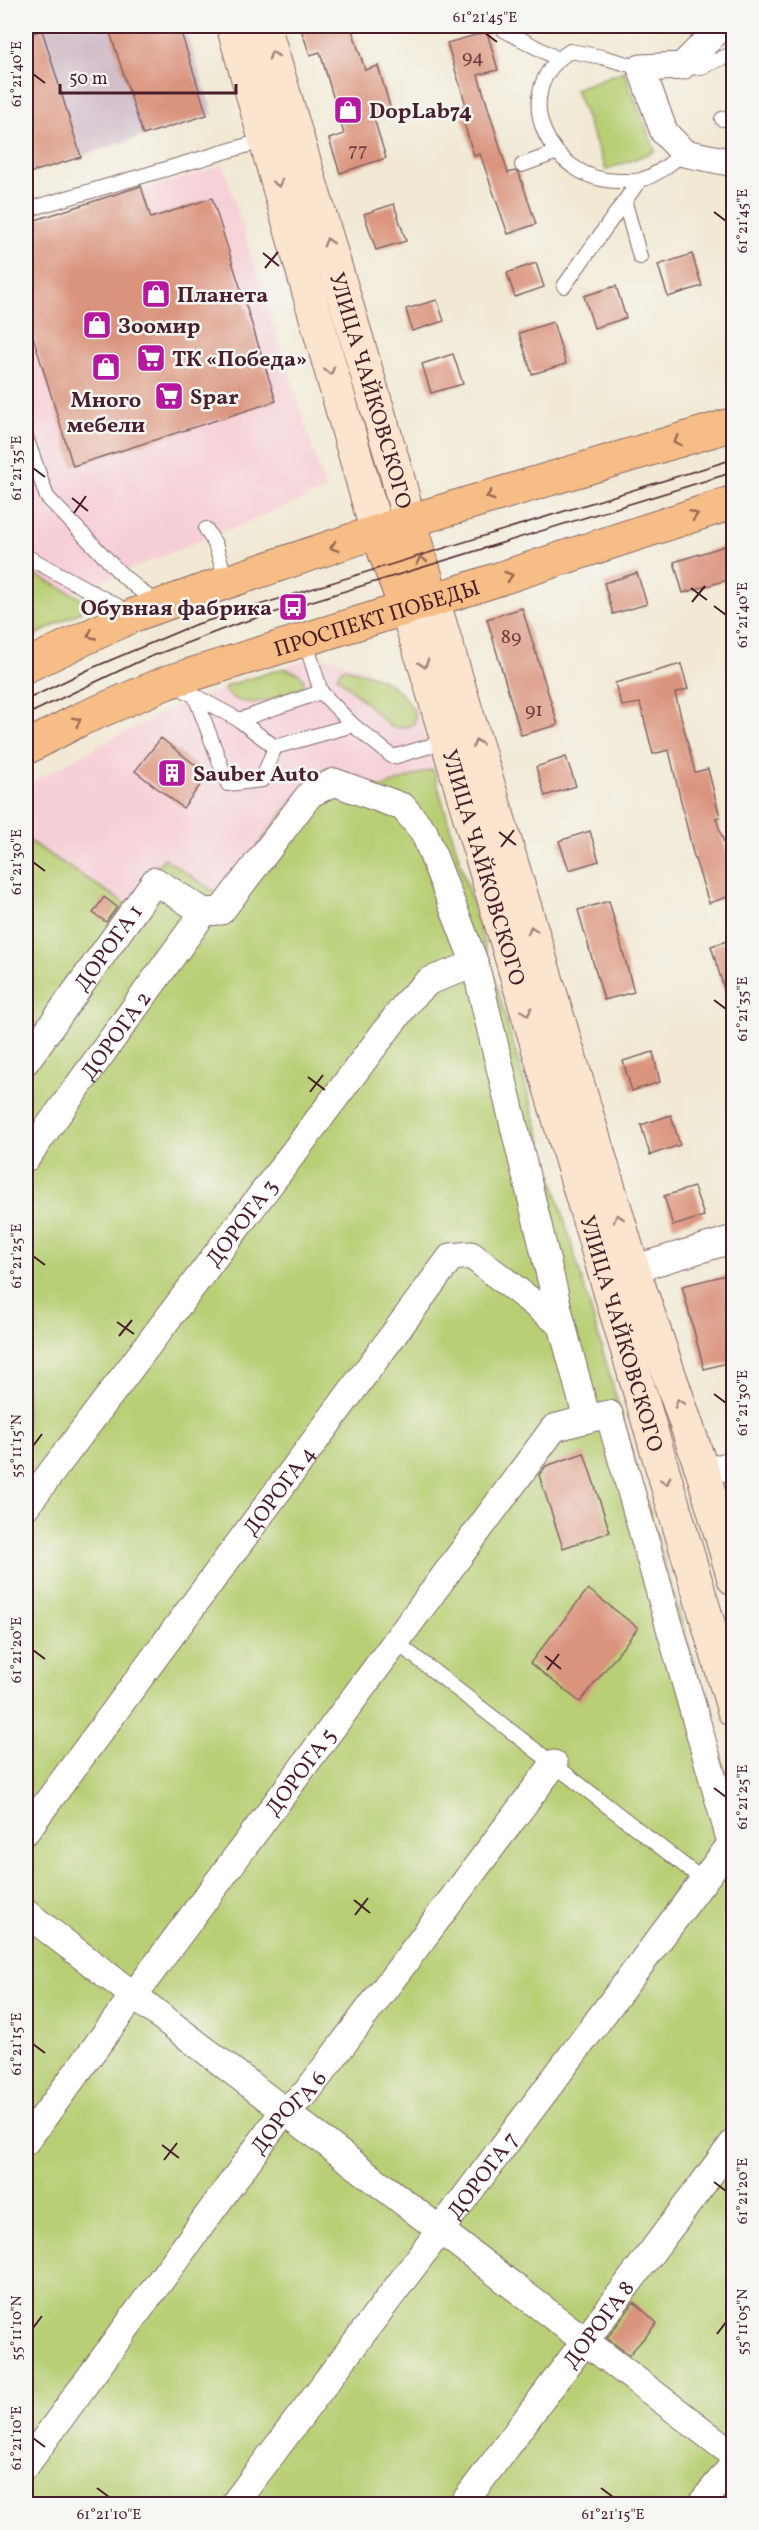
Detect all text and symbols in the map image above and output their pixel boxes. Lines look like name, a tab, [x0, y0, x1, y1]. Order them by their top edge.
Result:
text: 61°21'45"E	[453, 8, 517, 29]
text: 61°21'40"E	[7, 41, 28, 107]
house number: 94	[462, 44, 484, 72]
one-way arrow	[268, 50, 280, 61]
scale bar	[60, 57, 236, 95]
text: 50 m	[69, 67, 108, 92]
shop icon: DopLab74	[332, 94, 364, 126]
place label: DopLab74	[369, 97, 472, 128]
house number: 77	[348, 137, 368, 165]
one-way arrow	[270, 178, 283, 188]
text: 61°21'45"E	[733, 189, 754, 253]
one-way arrow	[323, 237, 336, 247]
street label: УЛИЦА ЧАЙКОВСКОГО	[320, 269, 418, 513]
shop icon: Планета	[140, 278, 172, 310]
place label: Планета	[177, 281, 268, 312]
shop icon: Зоомир	[81, 309, 113, 341]
place label: Зоомир	[118, 312, 201, 343]
supermarket icon: ТК «Победа»	[135, 342, 167, 374]
place label: ТК «Победа»	[172, 345, 307, 376]
shop icon: Много мебели	[90, 351, 122, 383]
one-way arrow	[323, 365, 335, 375]
supermarket icon: Spar	[153, 380, 185, 412]
place label: Spar	[190, 383, 239, 414]
place label: Много мебели	[67, 386, 145, 442]
one-way arrow	[672, 434, 683, 446]
text: 61°21'35"E	[7, 436, 28, 500]
one-way arrow	[486, 489, 496, 501]
one-way arrow	[688, 509, 699, 522]
one-way arrow	[329, 540, 340, 553]
one-way arrow	[416, 555, 428, 566]
one-way arrow	[503, 570, 514, 583]
street label: ПРОСПЕКТ ПОБЕДЫ	[270, 573, 484, 666]
text: 61°21'40"E	[733, 582, 754, 648]
bus stop icon: Обувная фабрика	[277, 591, 309, 623]
place label: Обувная фабрика	[81, 594, 272, 625]
house number: 89	[501, 624, 521, 652]
one-way arrow	[87, 627, 98, 639]
one-way arrow	[417, 658, 430, 669]
house number: 91	[525, 697, 543, 725]
one-way arrow	[71, 717, 82, 728]
one-way arrow	[472, 738, 484, 749]
street label: УЛИЦА ЧАЙКОВСКОГО	[433, 746, 532, 990]
building icon: Sauber Auto	[156, 757, 188, 789]
place label: Sauber Auto	[193, 760, 319, 791]
text: 61°21'30"E	[7, 829, 28, 895]
street label: ДОРОГА 1	[68, 899, 151, 998]
one-way arrow	[527, 925, 539, 936]
text: 61°21'35"E	[733, 977, 754, 1041]
street label: ДОРОГА 2	[74, 985, 160, 1087]
one-way arrow	[520, 1006, 532, 1017]
street label: ДОРОГА 3	[199, 1173, 286, 1274]
street label: УЛИЦА ЧАЙКОВСКОГО	[570, 1212, 670, 1456]
one-way arrow	[613, 1213, 625, 1224]
text: 61°21'25"E	[7, 1224, 28, 1289]
text: 61°21'30"E	[733, 1370, 754, 1436]
one-way arrow	[673, 1398, 686, 1409]
text: 55°11'15"N	[7, 1414, 28, 1478]
street label: ДОРОГА 4	[237, 1440, 324, 1543]
one-way arrow	[659, 1475, 671, 1486]
text: 61°21'20"E	[7, 1617, 28, 1683]
street label: ДОРОГА 5	[259, 1723, 345, 1823]
text: 61°21'25"E	[733, 1765, 754, 1830]
text: 61°21'15"E	[7, 2013, 28, 2075]
street label: ДОРОГА 6	[244, 2065, 335, 2162]
street label: ДОРОГА 7	[441, 2126, 527, 2227]
text: 61°21'20"E	[733, 2158, 754, 2224]
street label: ДОРОГА 8	[557, 2275, 643, 2376]
text: 55°11'05"N	[733, 2289, 754, 2355]
text: 55°11'10"N	[7, 2295, 28, 2361]
text: 61°21'10"E	[7, 2406, 28, 2470]
text: 61°21'10"E	[77, 2505, 141, 2526]
text: 61°21'15"E	[582, 2505, 644, 2526]

